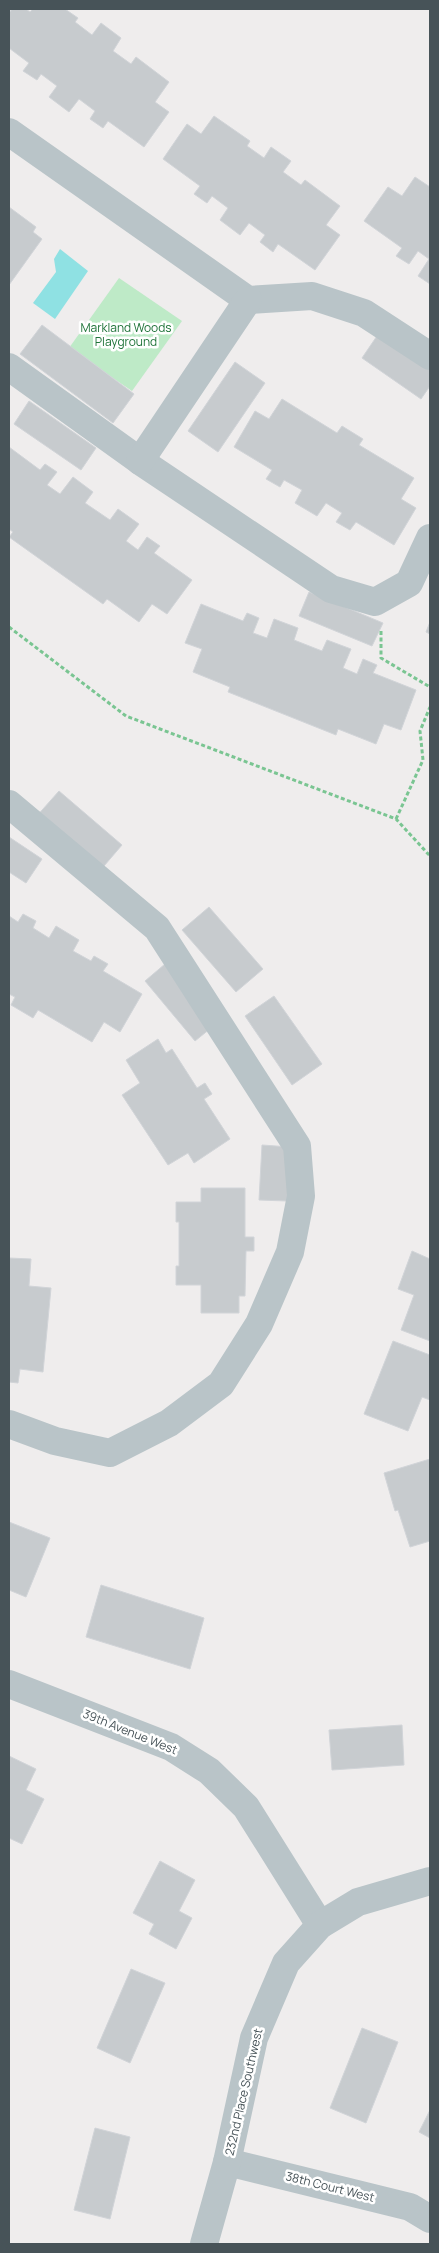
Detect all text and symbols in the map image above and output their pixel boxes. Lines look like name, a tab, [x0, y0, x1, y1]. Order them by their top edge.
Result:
park label: Markland Woods Playground	[80, 319, 172, 350]
street label: 39th Avenue West	[80, 1705, 180, 1758]
street label: 232nd Place Southwest	[221, 2026, 266, 2157]
street label: 38th Court West	[284, 2167, 376, 2206]

